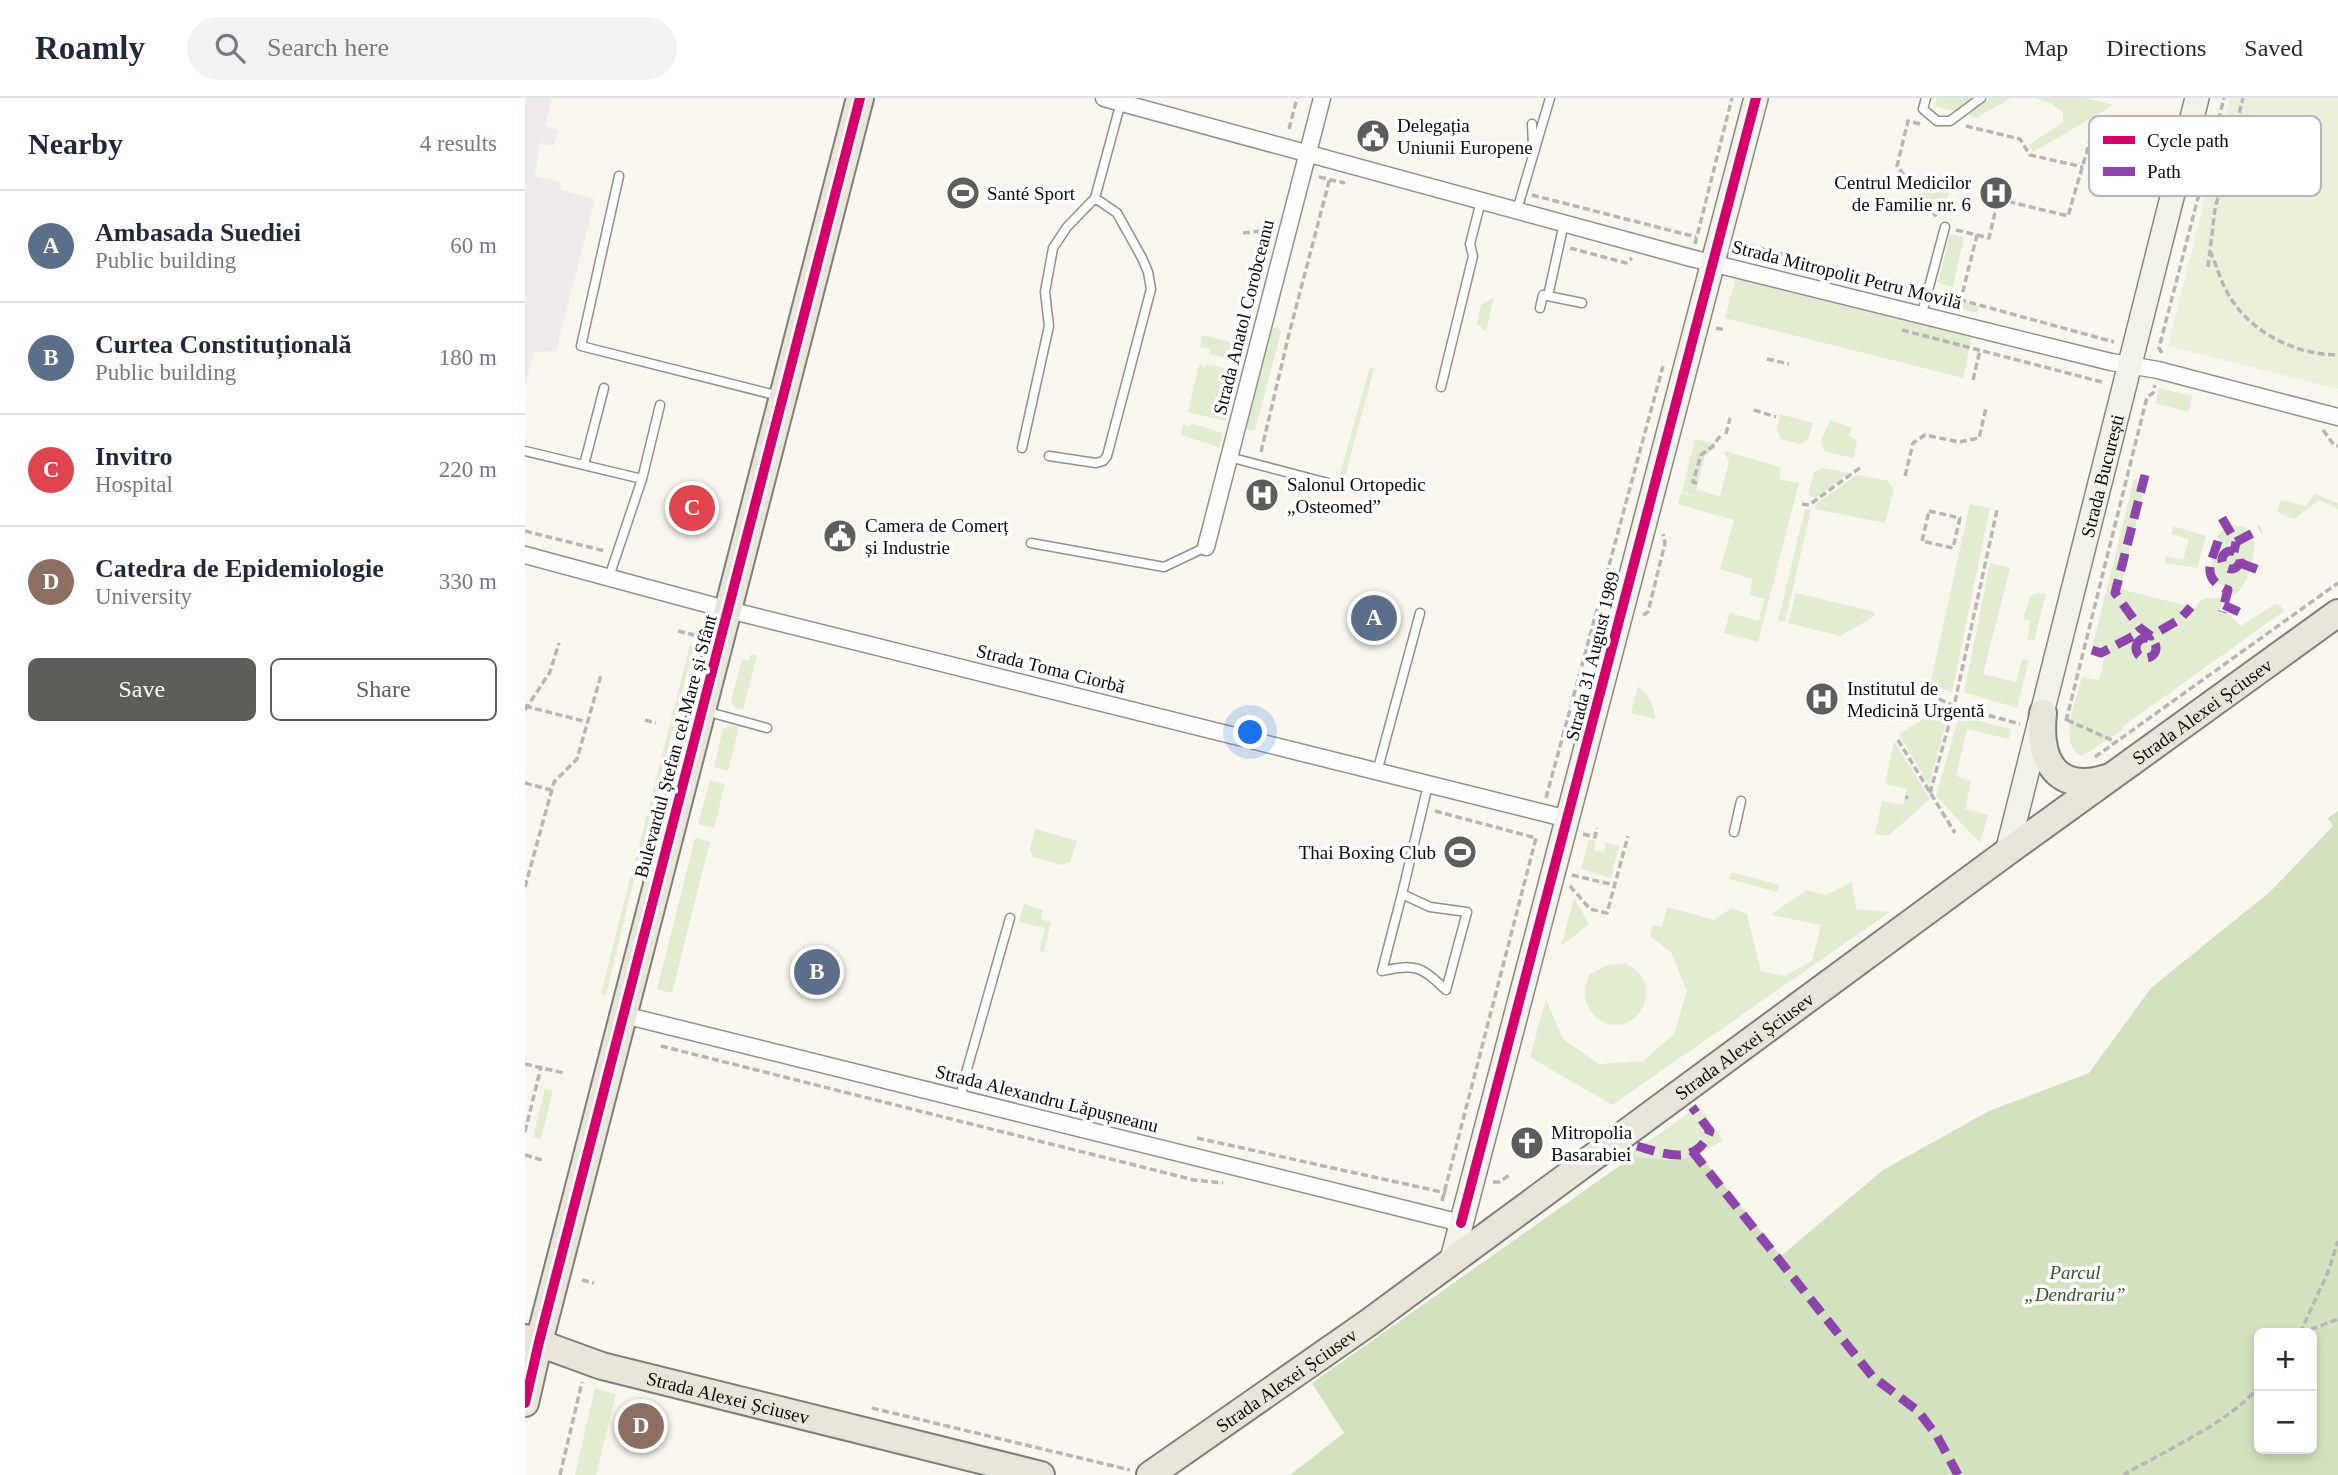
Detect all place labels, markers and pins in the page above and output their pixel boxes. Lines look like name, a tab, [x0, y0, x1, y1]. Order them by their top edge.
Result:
place label: Delegația Uniunii Europene	[1397, 115, 1533, 158]
public building icon: Delegația Uniunii Europene	[1354, 117, 1392, 155]
place label: Centrul Medicilor de Familie nr. 6	[1834, 172, 1972, 215]
sports icon: Santé Sport	[944, 174, 982, 212]
hospital icon: Centrul Medicilor de Familie nr. 6	[1977, 174, 2015, 212]
place label: Santé Sport	[987, 183, 1076, 204]
place label: Salonul Ortopedic „Osteomed”	[1287, 474, 1426, 517]
hospital icon: Salonul Ortopedic „Osteomed”	[1243, 476, 1281, 514]
pin: C	[669, 482, 715, 534]
place label: Camera de Comerț și Industrie	[865, 515, 1009, 558]
public building icon: Camera de Comerț și Industrie	[821, 517, 859, 555]
pin: A	[1351, 592, 1397, 644]
place label: Institutul de Medicină Urgentă	[1847, 678, 1985, 721]
hospital icon: Institutul de Medicină Urgentă	[1803, 680, 1841, 718]
sports icon: Thai Boxing Club	[1441, 833, 1479, 871]
place label: Thai Boxing Club	[1299, 842, 1436, 863]
pin: B	[794, 946, 840, 998]
place label: Mitropolia Basarabiei	[1551, 1122, 1633, 1165]
church icon: Mitropolia Basarabiei	[1508, 1124, 1546, 1162]
pin: D	[618, 1400, 664, 1452]

